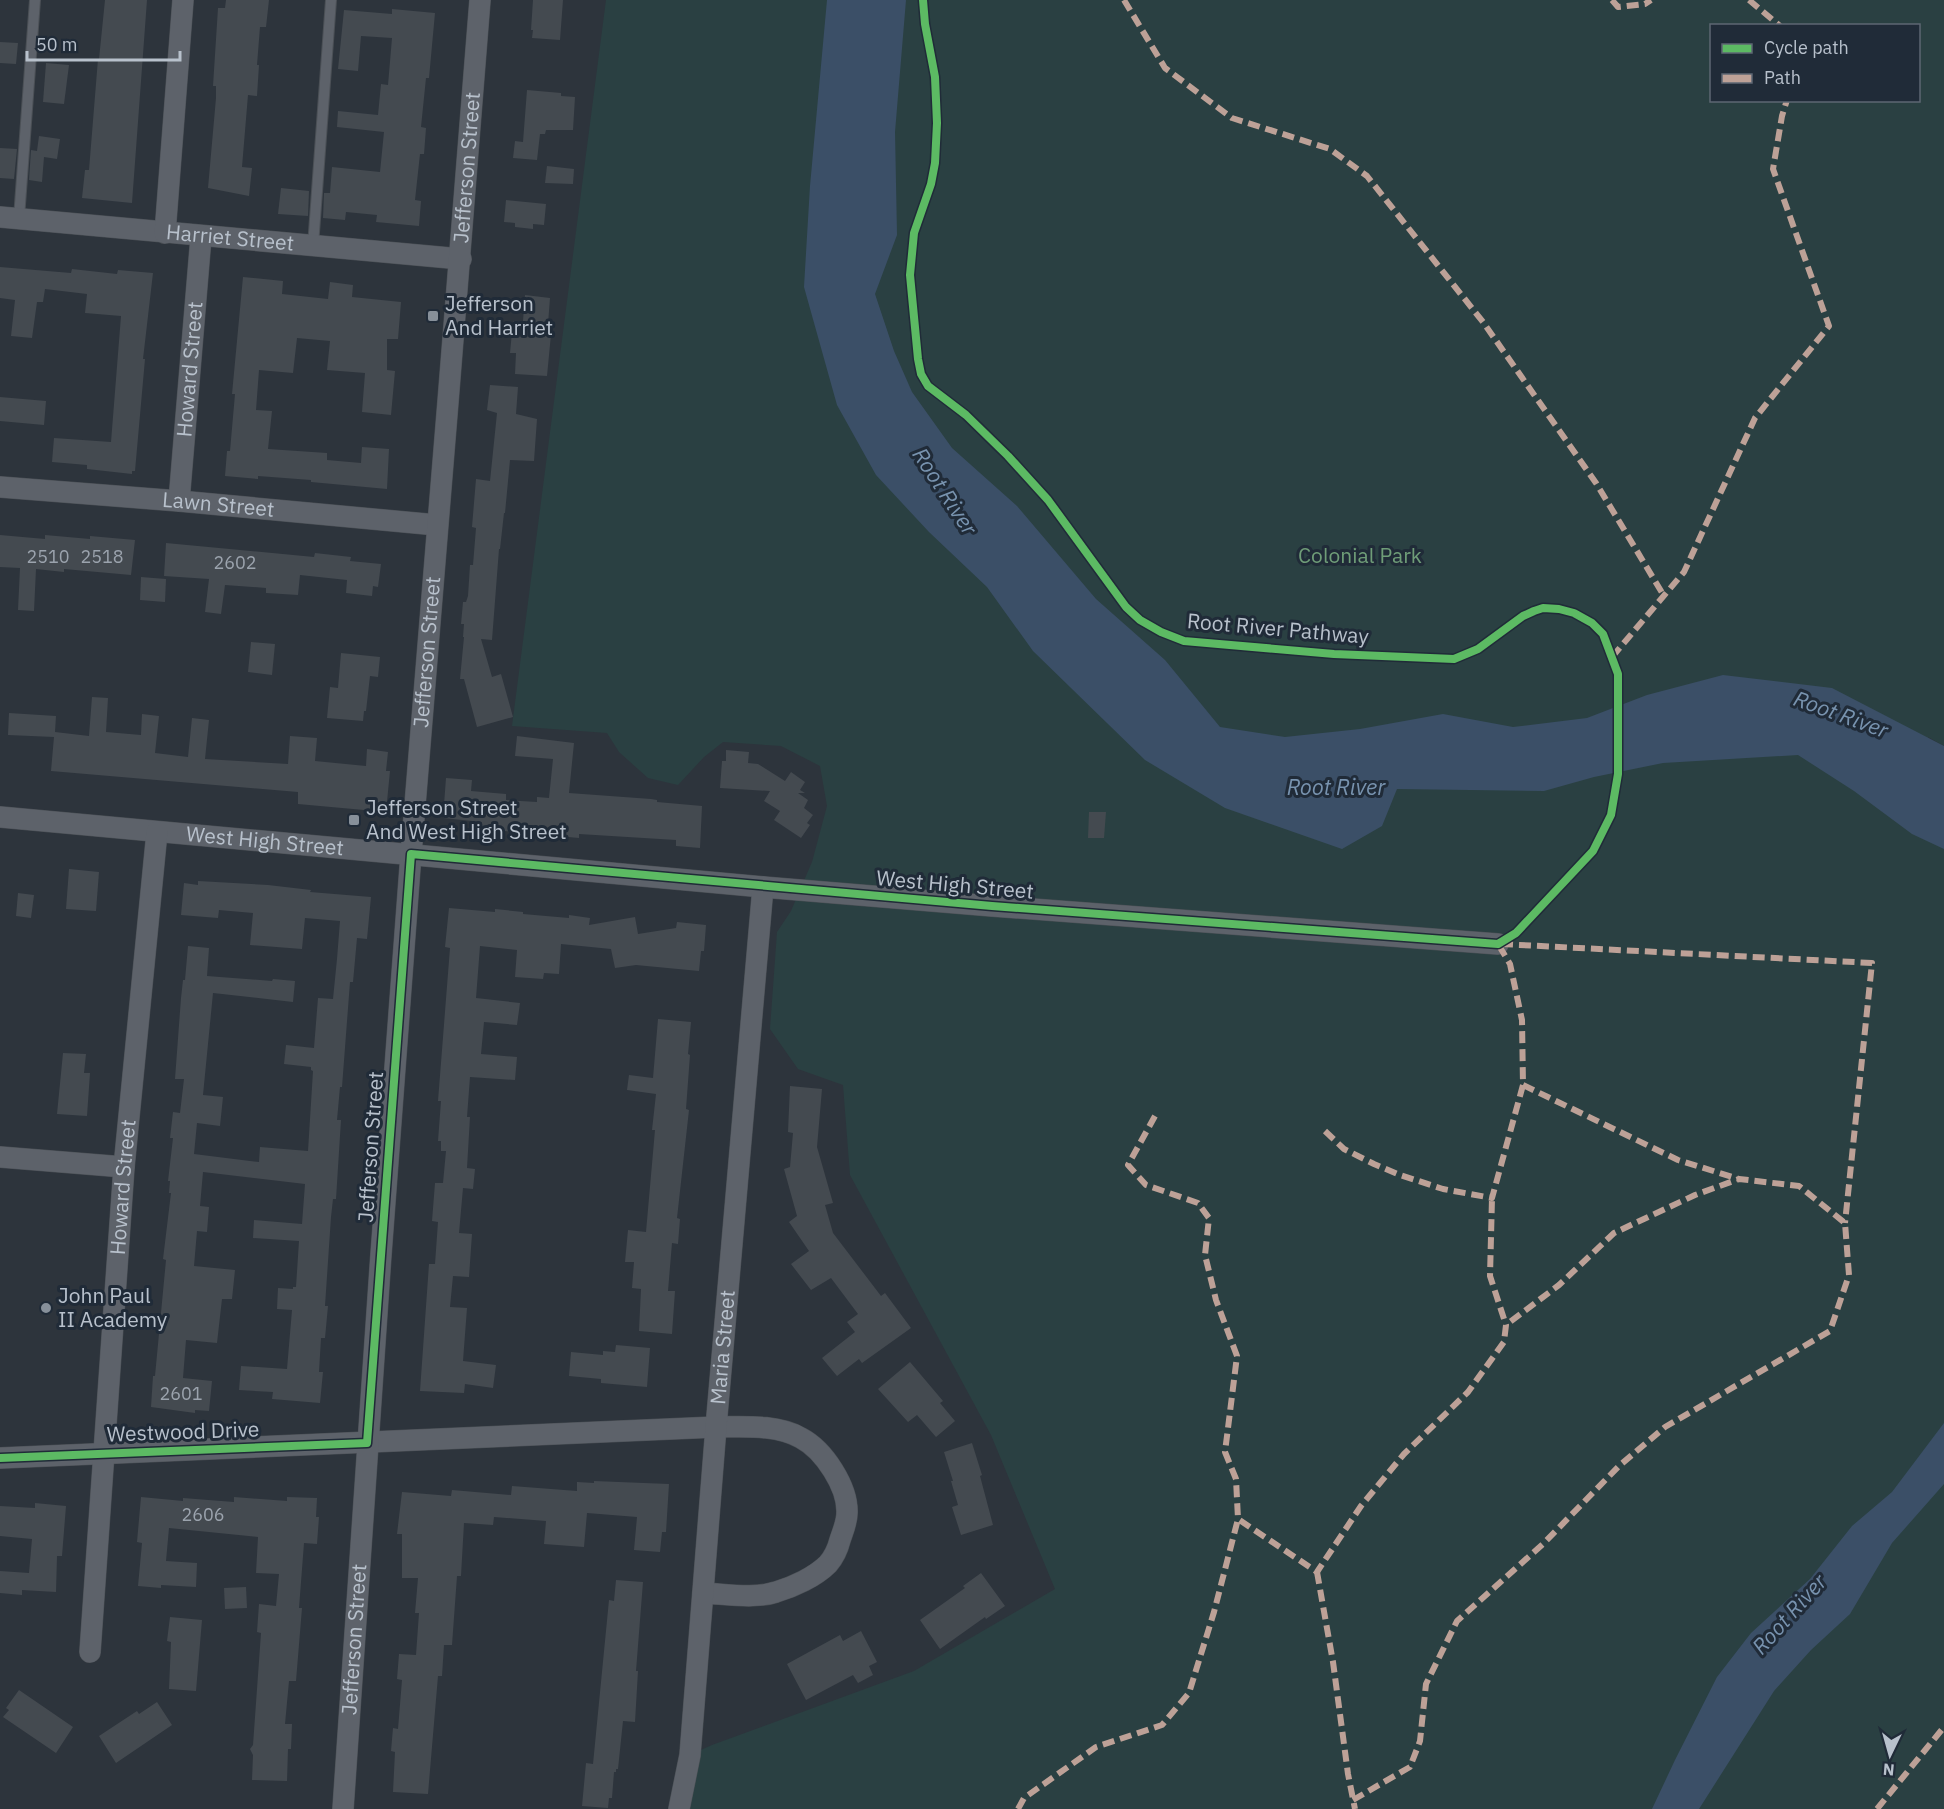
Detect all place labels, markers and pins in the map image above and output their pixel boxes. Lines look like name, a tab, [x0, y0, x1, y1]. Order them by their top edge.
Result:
place label: Jefferson And Harriet	[445, 289, 553, 341]
marker: Jefferson And Harriet	[426, 309, 440, 323]
place label: Jefferson Street And West High Street	[366, 793, 567, 845]
marker: Jefferson Street And West High Street	[347, 813, 361, 827]
place label: John Paul II Academy	[58, 1281, 168, 1333]
marker: John Paul II Academy	[39, 1301, 53, 1315]

